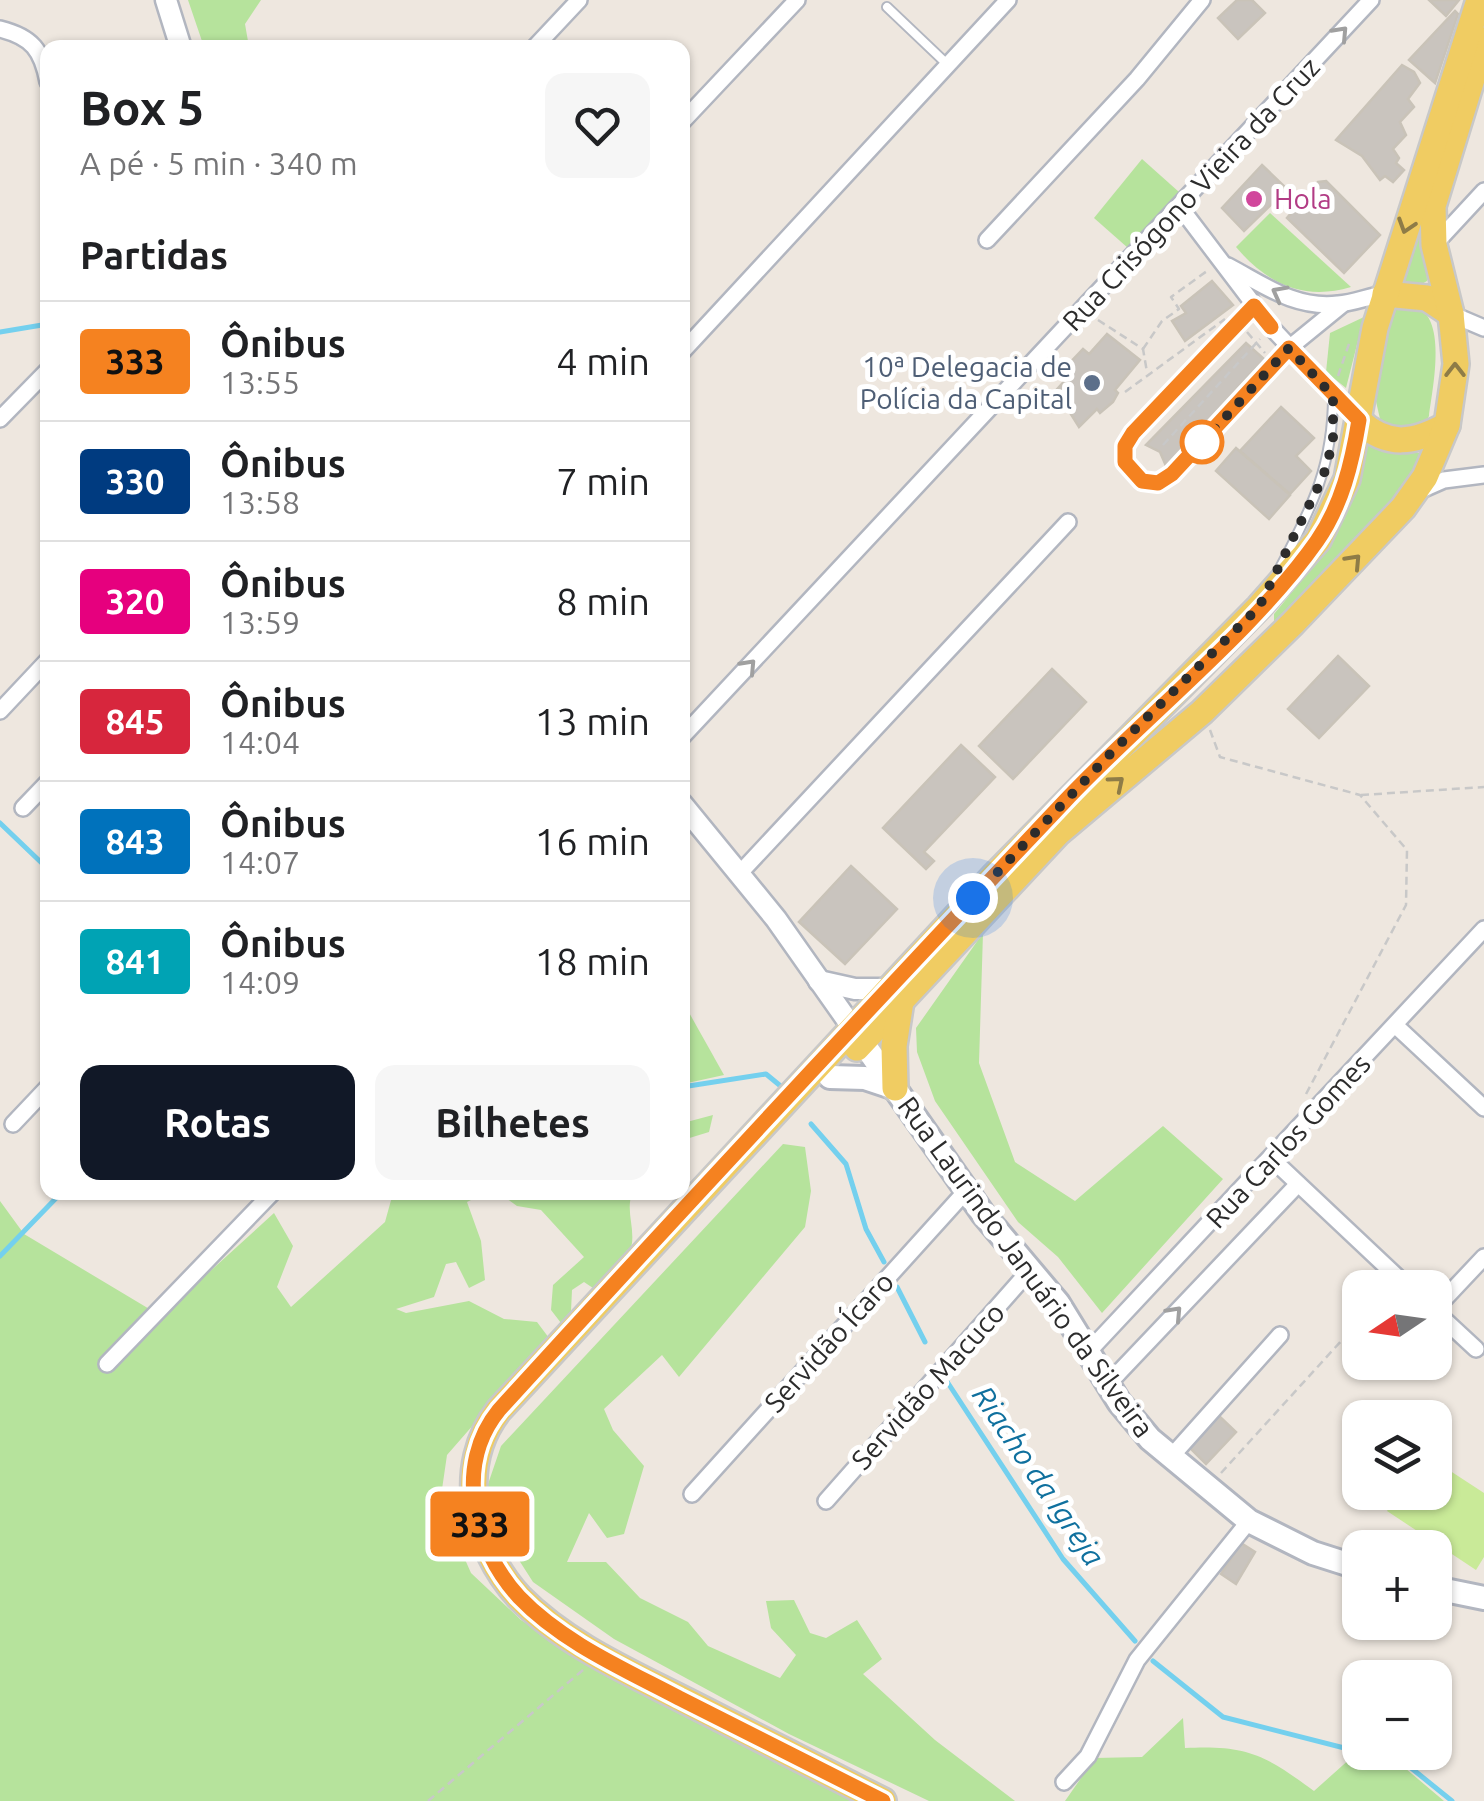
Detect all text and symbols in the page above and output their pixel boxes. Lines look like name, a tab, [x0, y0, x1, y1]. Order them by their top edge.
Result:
one-way arrow	[1329, 26, 1347, 44]
street label: Rua Crisógono Vieira da Cruz	[1056, 51, 1325, 336]
button: heart	[545, 73, 650, 178]
text: Box 5	[80, 80, 204, 134]
text: A pé · 5 min · 340 m	[80, 145, 358, 181]
place label: Hola	[1274, 183, 1332, 214]
marker: Hola	[1243, 188, 1265, 210]
one-way arrow	[1397, 217, 1418, 234]
text: Partidas	[80, 234, 228, 276]
one-way arrow	[1271, 286, 1289, 305]
text: Ônibus	[220, 322, 346, 364]
text: 4 min	[556, 340, 650, 382]
text: 333	[105, 341, 165, 381]
place label: 10ª Delegacia de Polícia da Capital	[860, 351, 1072, 414]
one-way arrow	[1444, 361, 1465, 377]
text: 13:55	[220, 364, 300, 400]
marker: 10ª Delegacia de Polícia da Capital	[1081, 372, 1103, 394]
unlabelled marker	[1181, 421, 1223, 463]
text: Ônibus	[220, 442, 346, 484]
text: 7 min	[556, 460, 650, 502]
text: 330	[105, 461, 165, 501]
text: 13:58	[220, 484, 300, 520]
one-way arrow	[1342, 554, 1360, 573]
text: Ônibus	[220, 562, 346, 604]
text: 8 min	[556, 580, 650, 622]
text: 320	[105, 581, 165, 621]
text: 13:59	[220, 604, 300, 640]
one-way arrow	[737, 659, 755, 678]
text: Ônibus	[220, 682, 346, 724]
text: 13 min	[535, 700, 650, 742]
text: 845	[105, 701, 165, 741]
text: 14:04	[220, 724, 300, 760]
one-way arrow	[1106, 776, 1124, 794]
text: Ônibus	[220, 802, 346, 844]
text: 16 min	[535, 820, 650, 862]
text: 843	[105, 821, 165, 861]
text: 14:07	[220, 844, 300, 880]
your location	[948, 873, 998, 923]
text: Ônibus	[220, 922, 346, 964]
text: 18 min	[535, 940, 650, 982]
text: 841	[105, 941, 165, 981]
text: 14:09	[220, 964, 300, 1000]
street label: Rua Carlos Gomes	[1199, 1048, 1376, 1234]
button: Rotas	[80, 1065, 355, 1180]
button: Bilhetes	[375, 1065, 650, 1180]
street label: Rua Laurindo Januário da Silveira	[892, 1091, 1160, 1443]
street label: Servidão Ícaro	[757, 1265, 899, 1418]
north arrow	[1342, 1270, 1452, 1380]
map controls	[1342, 1270, 1452, 1770]
street label: Servidão Macuco	[845, 1296, 1010, 1475]
one-way arrow	[1163, 1307, 1181, 1325]
water label: Riacho da Igreja	[966, 1379, 1112, 1572]
button: layers	[1342, 1400, 1452, 1510]
line badge: 333	[422, 1492, 538, 1556]
text: 333	[450, 1504, 510, 1544]
button: +	[1342, 1530, 1452, 1640]
button: −	[1342, 1660, 1452, 1770]

